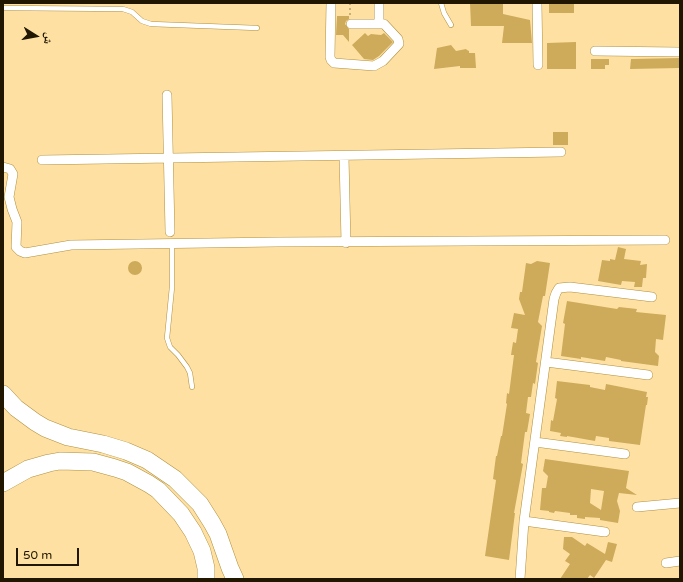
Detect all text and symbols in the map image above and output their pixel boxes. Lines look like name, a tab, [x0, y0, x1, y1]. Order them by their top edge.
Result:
north arrow	[16, 16, 56, 56]
text: ش	[41, 31, 56, 45]
scale bar	[18, 540, 81, 566]
text: 50 m	[23, 548, 52, 562]

